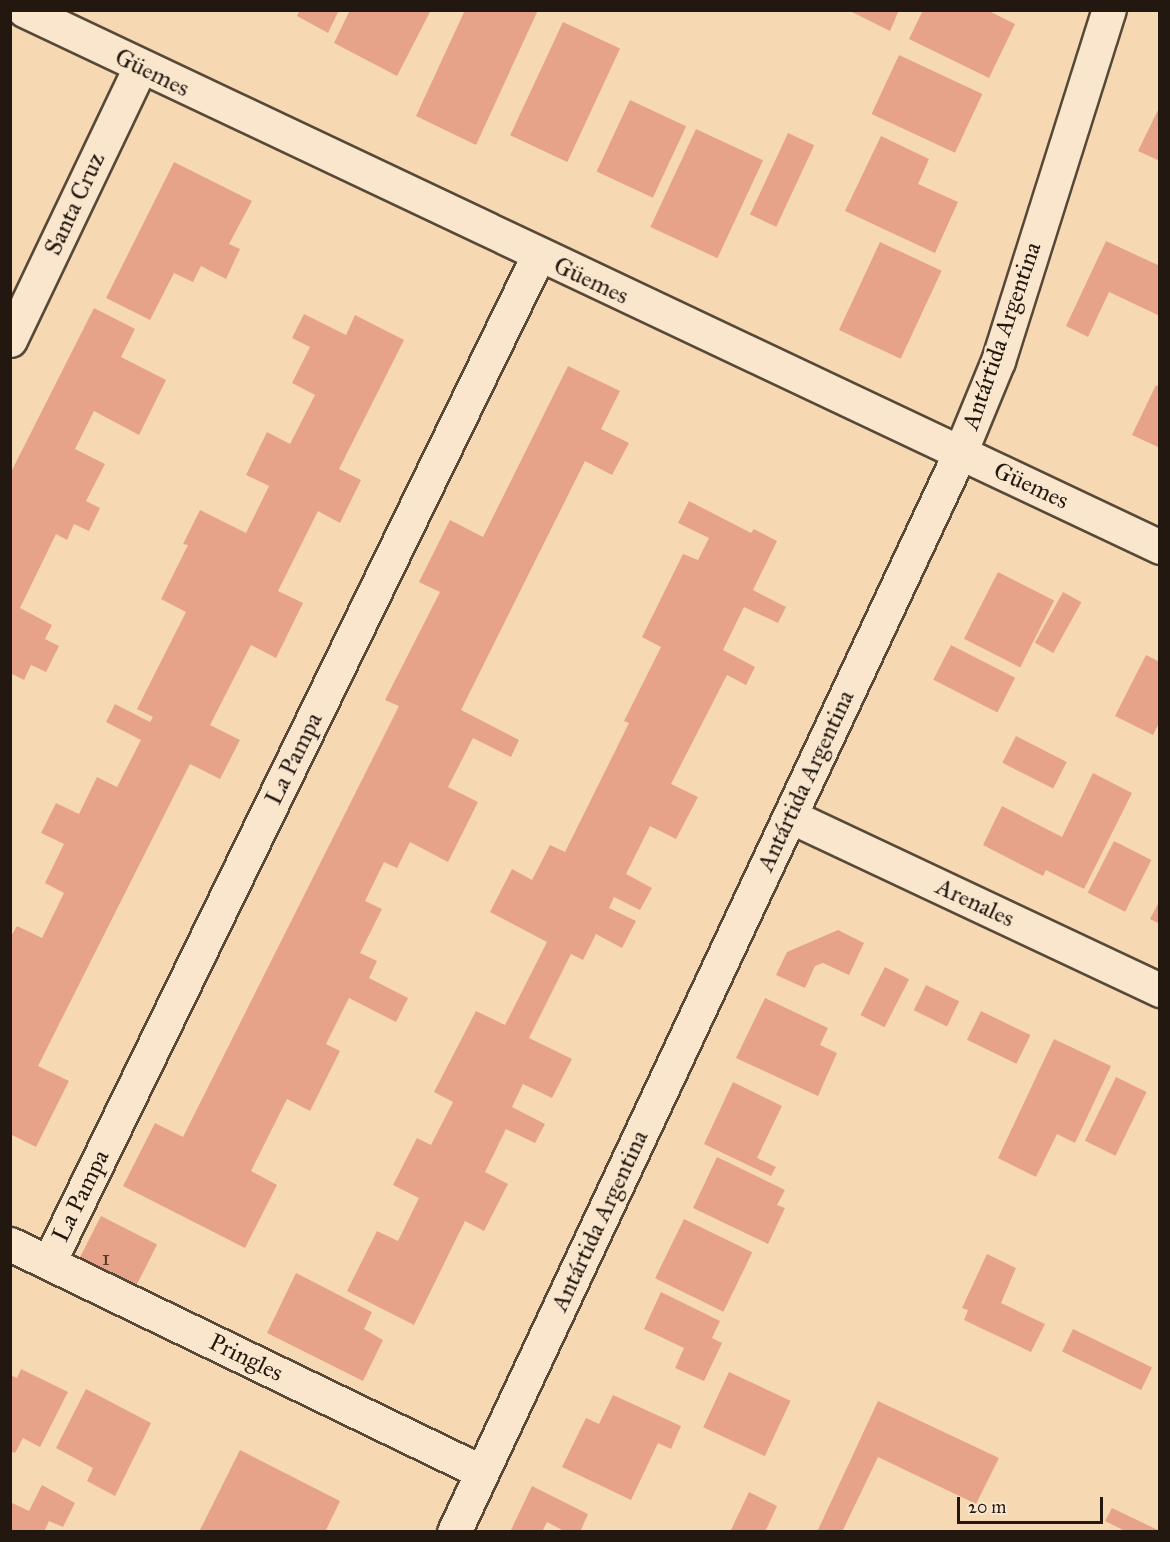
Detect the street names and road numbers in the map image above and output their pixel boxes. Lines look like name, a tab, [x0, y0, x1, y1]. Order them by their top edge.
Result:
street label: Güemes	[110, 43, 194, 103]
street label: Santa Cruz	[39, 148, 111, 260]
street label: Antártida Argentina	[956, 238, 1048, 434]
street label: Güemes	[549, 251, 633, 311]
street label: Güemes	[989, 456, 1073, 516]
street label: Antártida Argentina	[751, 686, 861, 876]
street label: La Pampa	[259, 708, 329, 810]
street label: Arenales	[931, 872, 1019, 934]
street label: Antártida Argentina	[545, 1126, 655, 1316]
street label: La Pampa	[46, 1145, 116, 1247]
street label: Pringles	[204, 1328, 288, 1388]

